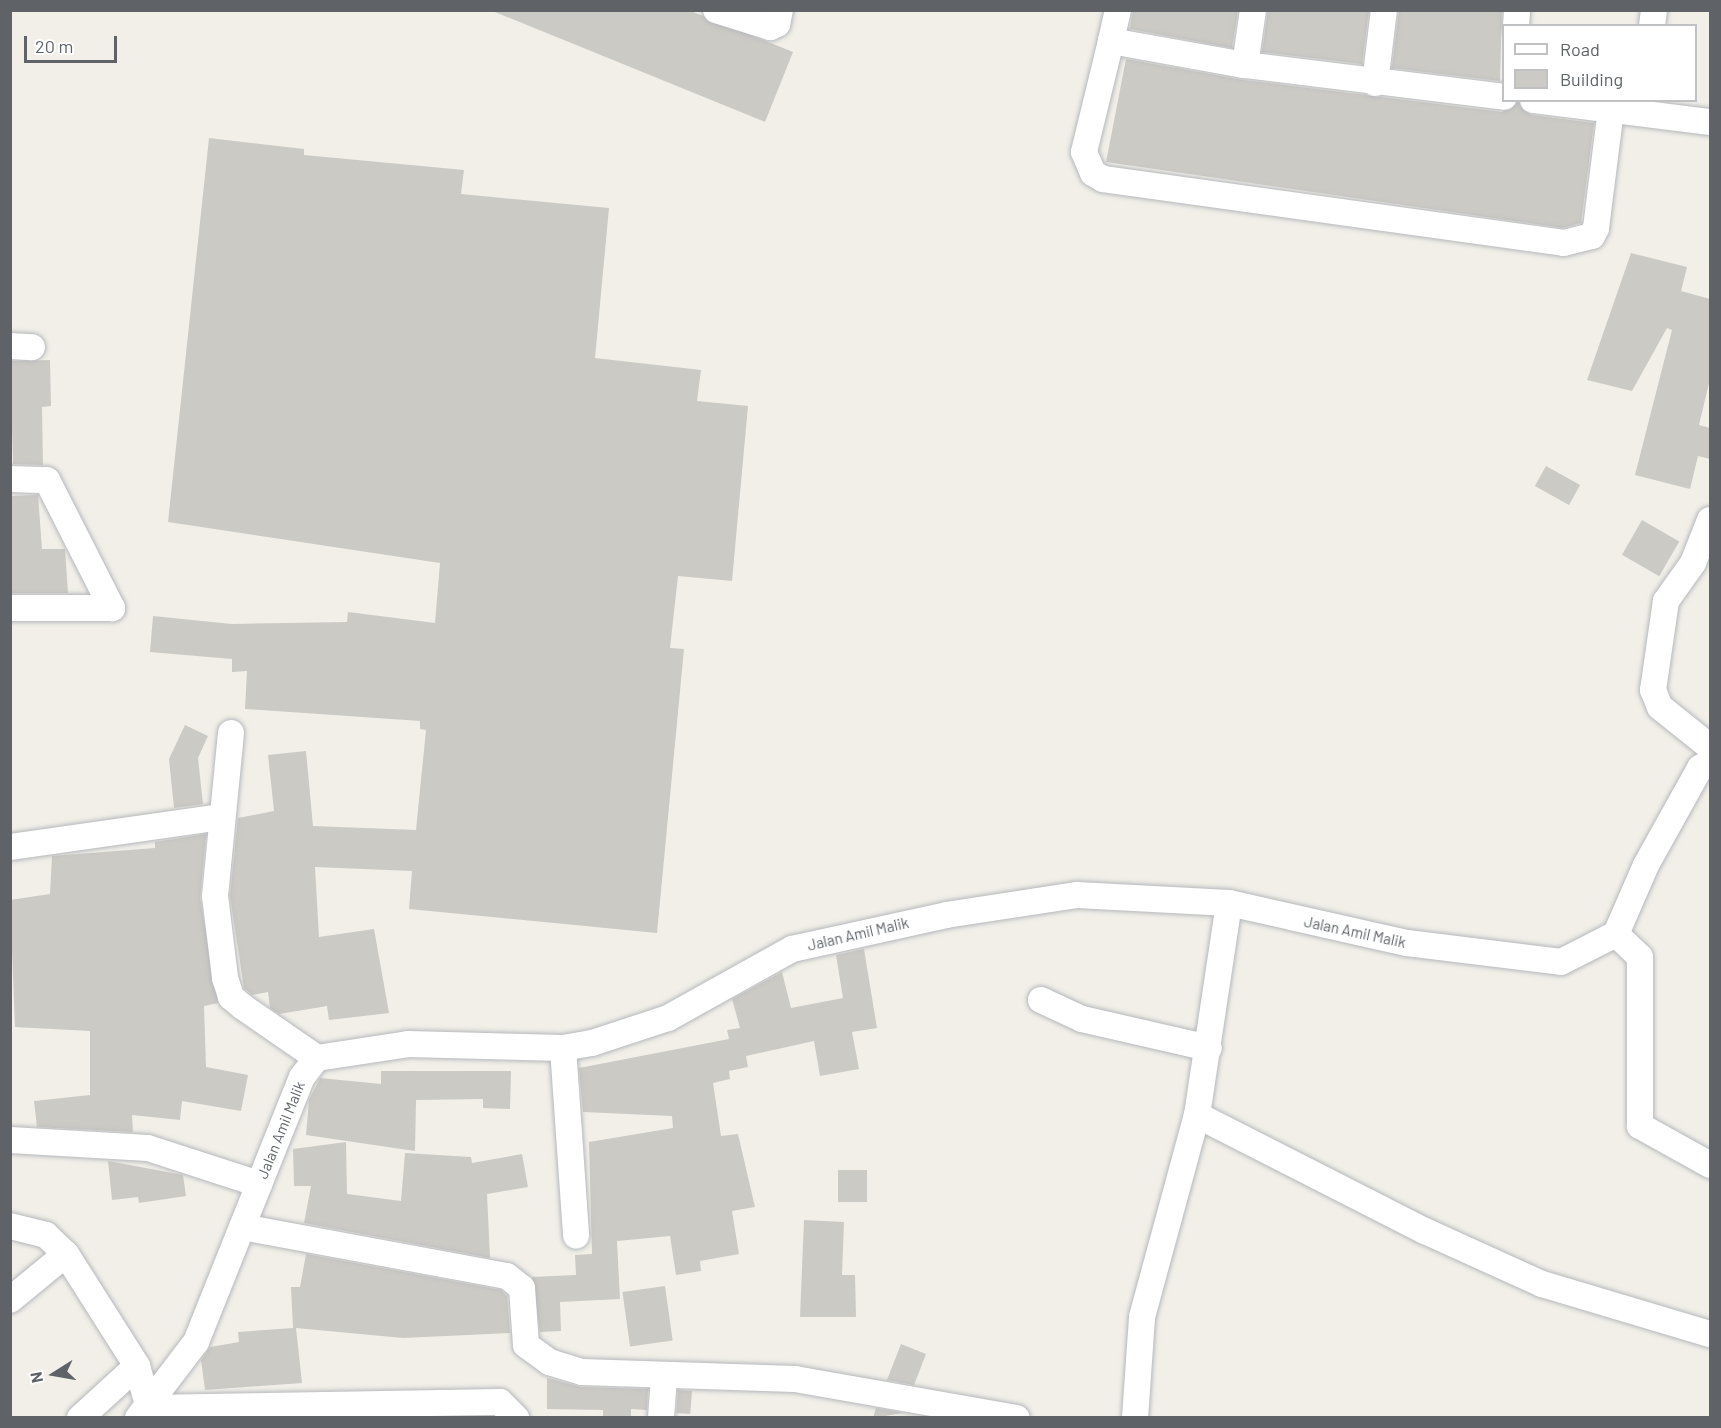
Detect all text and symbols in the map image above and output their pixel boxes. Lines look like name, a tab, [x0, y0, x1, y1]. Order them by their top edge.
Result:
scale bar	[27, 24, 120, 62]
legend	[1502, 24, 1697, 102]
text: 20 m	[35, 35, 73, 57]
text: Road	[1560, 38, 1600, 60]
text: Building	[1560, 68, 1623, 90]
street label: Jalan Amil Malik	[1303, 912, 1407, 952]
street label: Jalan Amil Malik	[806, 914, 910, 954]
street label: Jalan Amil Malik	[253, 1079, 309, 1181]
north arrow	[24, 1344, 84, 1404]
text: N	[26, 1371, 46, 1385]

